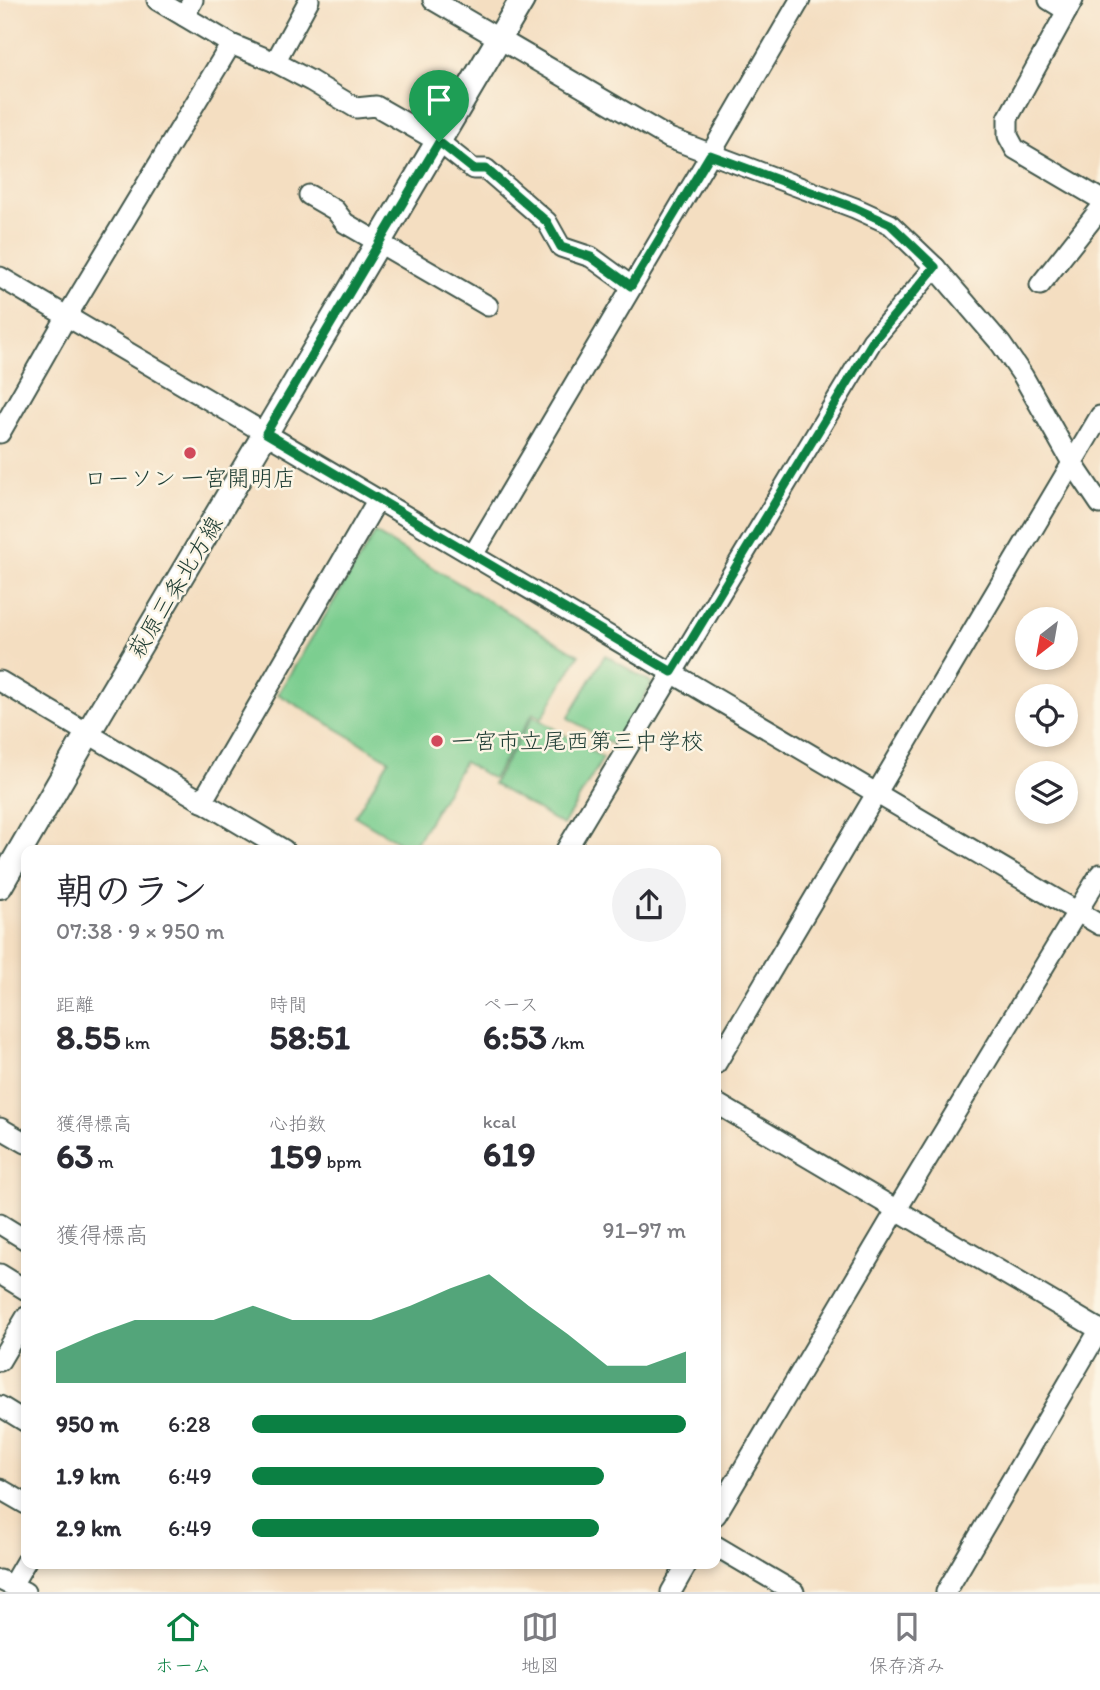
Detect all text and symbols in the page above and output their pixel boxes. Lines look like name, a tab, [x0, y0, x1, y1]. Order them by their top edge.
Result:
pin	[409, 70, 469, 142]
icon: arrive	[420, 81, 458, 119]
marker: ローソン 一宮開明店	[182, 445, 198, 461]
place label: ローソン 一宮開明店	[84, 464, 296, 492]
street label: 萩原三条北方線	[122, 511, 228, 663]
north arrow	[1015, 607, 1078, 670]
map controls	[1015, 607, 1078, 824]
button: locate	[1015, 684, 1078, 747]
place label: 一宮市立尾西第三中学校	[451, 727, 704, 755]
marker: 一宮市立尾西第三中学校	[429, 733, 445, 749]
button: layers	[1015, 761, 1078, 824]
text: 朝のラン	[56, 868, 208, 914]
button: share	[612, 868, 686, 942]
text: 07:38 · 9 × 950 m	[56, 917, 225, 945]
text: 距離	[56, 993, 94, 1016]
text: 時間	[269, 993, 307, 1016]
text: ペース	[483, 993, 539, 1016]
text: 8.55	[56, 1016, 121, 1058]
text: 58:51	[269, 1016, 350, 1058]
text: 6:53	[483, 1016, 547, 1058]
text: km	[121, 1031, 150, 1054]
text: /km	[547, 1031, 585, 1054]
text: kcal	[483, 1110, 516, 1133]
text: 獲得標高	[56, 1112, 132, 1135]
text: 心拍数	[269, 1112, 326, 1135]
text: 619	[483, 1133, 536, 1175]
text: 63	[56, 1135, 94, 1177]
text: 159	[269, 1135, 322, 1177]
text: m	[94, 1150, 114, 1173]
text: bpm	[322, 1150, 362, 1173]
text: 91–97 m	[603, 1216, 686, 1244]
text: 獲得標高	[56, 1221, 148, 1249]
text: 950 m	[56, 1410, 119, 1438]
text: 6:28	[168, 1410, 211, 1438]
text: 1.9 km	[56, 1462, 120, 1490]
text: 6:49	[168, 1462, 212, 1490]
text: 2.9 km	[56, 1514, 121, 1542]
text: 6:49	[168, 1514, 212, 1542]
tab: ホーム	[155, 1608, 211, 1677]
tab: 地図	[521, 1608, 559, 1677]
tab: 保存済み	[869, 1608, 945, 1677]

